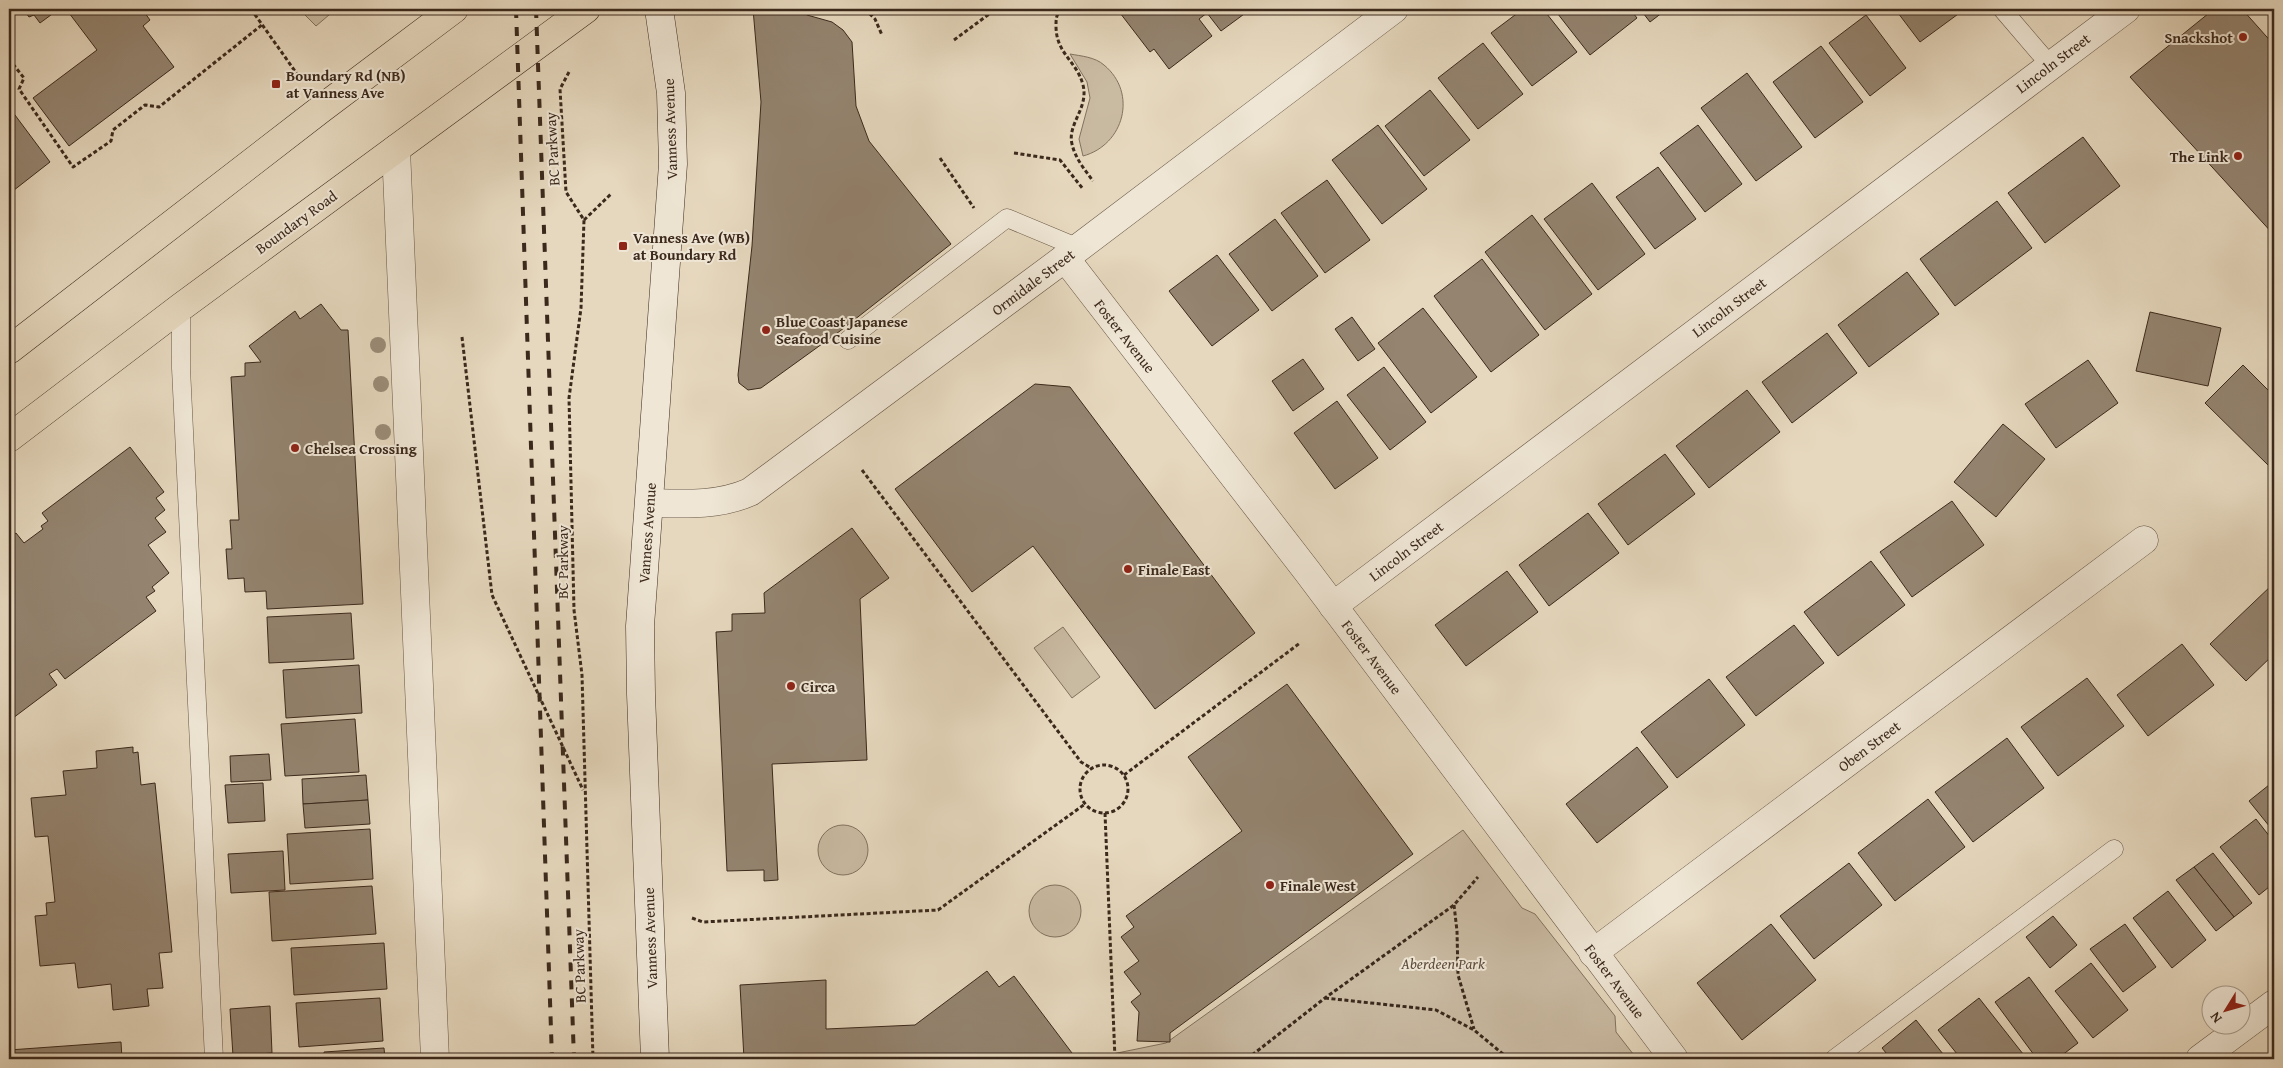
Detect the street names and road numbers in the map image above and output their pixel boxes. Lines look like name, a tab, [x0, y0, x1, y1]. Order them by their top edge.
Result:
street label: Lincoln Street	[2011, 28, 2095, 98]
street label: Vanness Avenue	[658, 78, 682, 180]
street label: BC Parkway	[540, 111, 564, 186]
street label: Boundary Road	[251, 185, 341, 259]
street label: Ormidale Street	[987, 243, 1080, 320]
street label: Lincoln Street	[1687, 272, 1771, 342]
street label: Foster Avenue	[1090, 295, 1160, 377]
street label: Vanness Avenue	[633, 482, 661, 584]
street label: Lincoln Street	[1364, 516, 1448, 586]
street label: BC Parkway	[552, 525, 573, 599]
street label: Foster Avenue	[1337, 615, 1407, 699]
street label: Oben Street	[1833, 715, 1905, 777]
street label: Vanness Avenue	[638, 887, 662, 989]
street label: BC Parkway	[567, 928, 591, 1003]
street label: Foster Avenue	[1580, 939, 1650, 1023]

